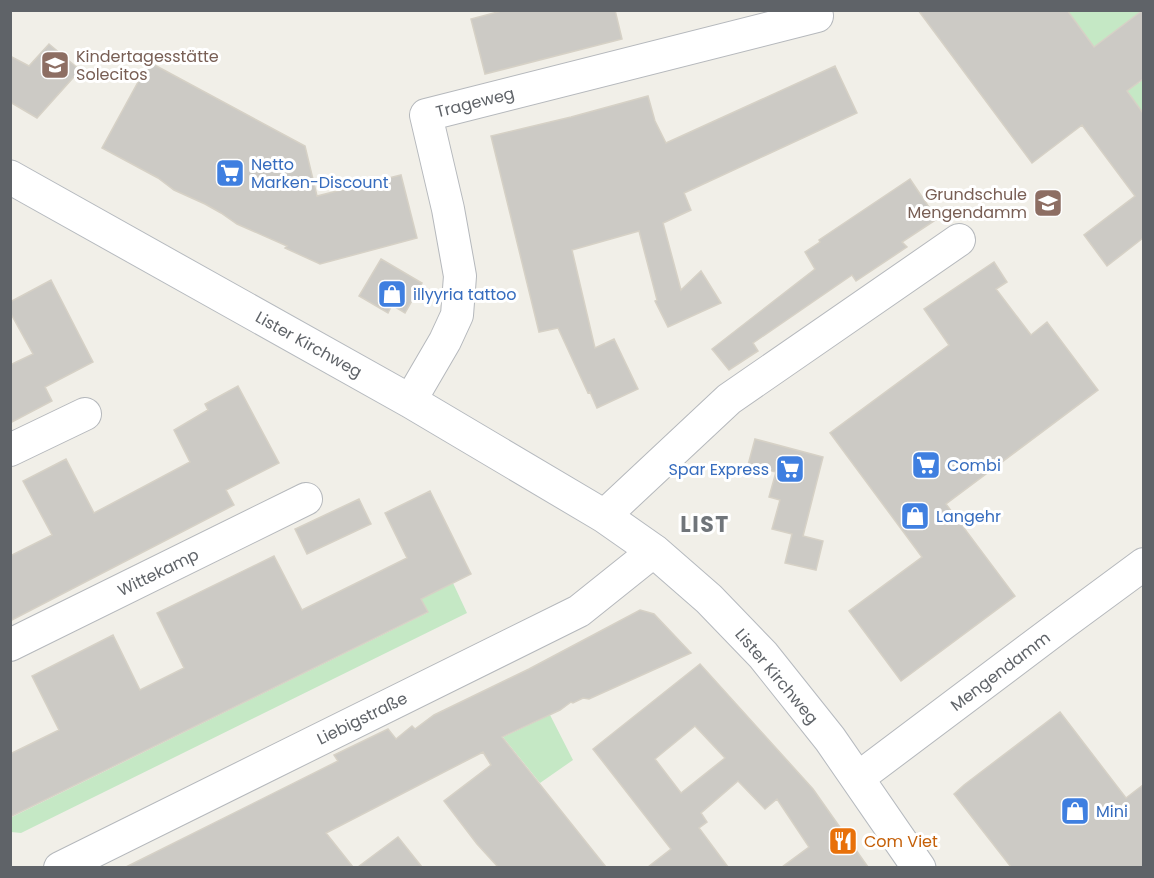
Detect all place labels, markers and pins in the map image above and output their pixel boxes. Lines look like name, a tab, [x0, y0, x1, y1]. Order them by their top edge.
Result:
place label: Kindertagesstätte Solecitos	[76, 45, 219, 86]
school or university icon: Kindertagesstätte Solecitos	[39, 49, 71, 81]
place label: Netto Marken-Discount	[251, 153, 389, 194]
supermarket icon: Netto Marken-Discount	[214, 157, 246, 189]
place label: Grundschule Mengendamm	[907, 183, 1027, 224]
school or university icon: Grundschule Mengendamm	[1032, 187, 1064, 219]
shop icon: illyyria tattoo	[376, 278, 408, 310]
place label: illyyria tattoo	[413, 283, 517, 306]
supermarket icon: Combi	[910, 449, 942, 481]
supermarket icon: Spar Express	[774, 453, 806, 485]
place label: Combi	[947, 454, 1001, 477]
place label: Spar Express	[668, 458, 769, 481]
shop icon: Langehr	[899, 500, 931, 532]
place label: Langehr	[936, 505, 1001, 528]
shop icon: Mini	[1059, 795, 1091, 827]
place label: Mini	[1096, 800, 1128, 823]
restaurant icon: Com Viet	[827, 825, 859, 857]
place label: Com Viet	[864, 830, 938, 853]

